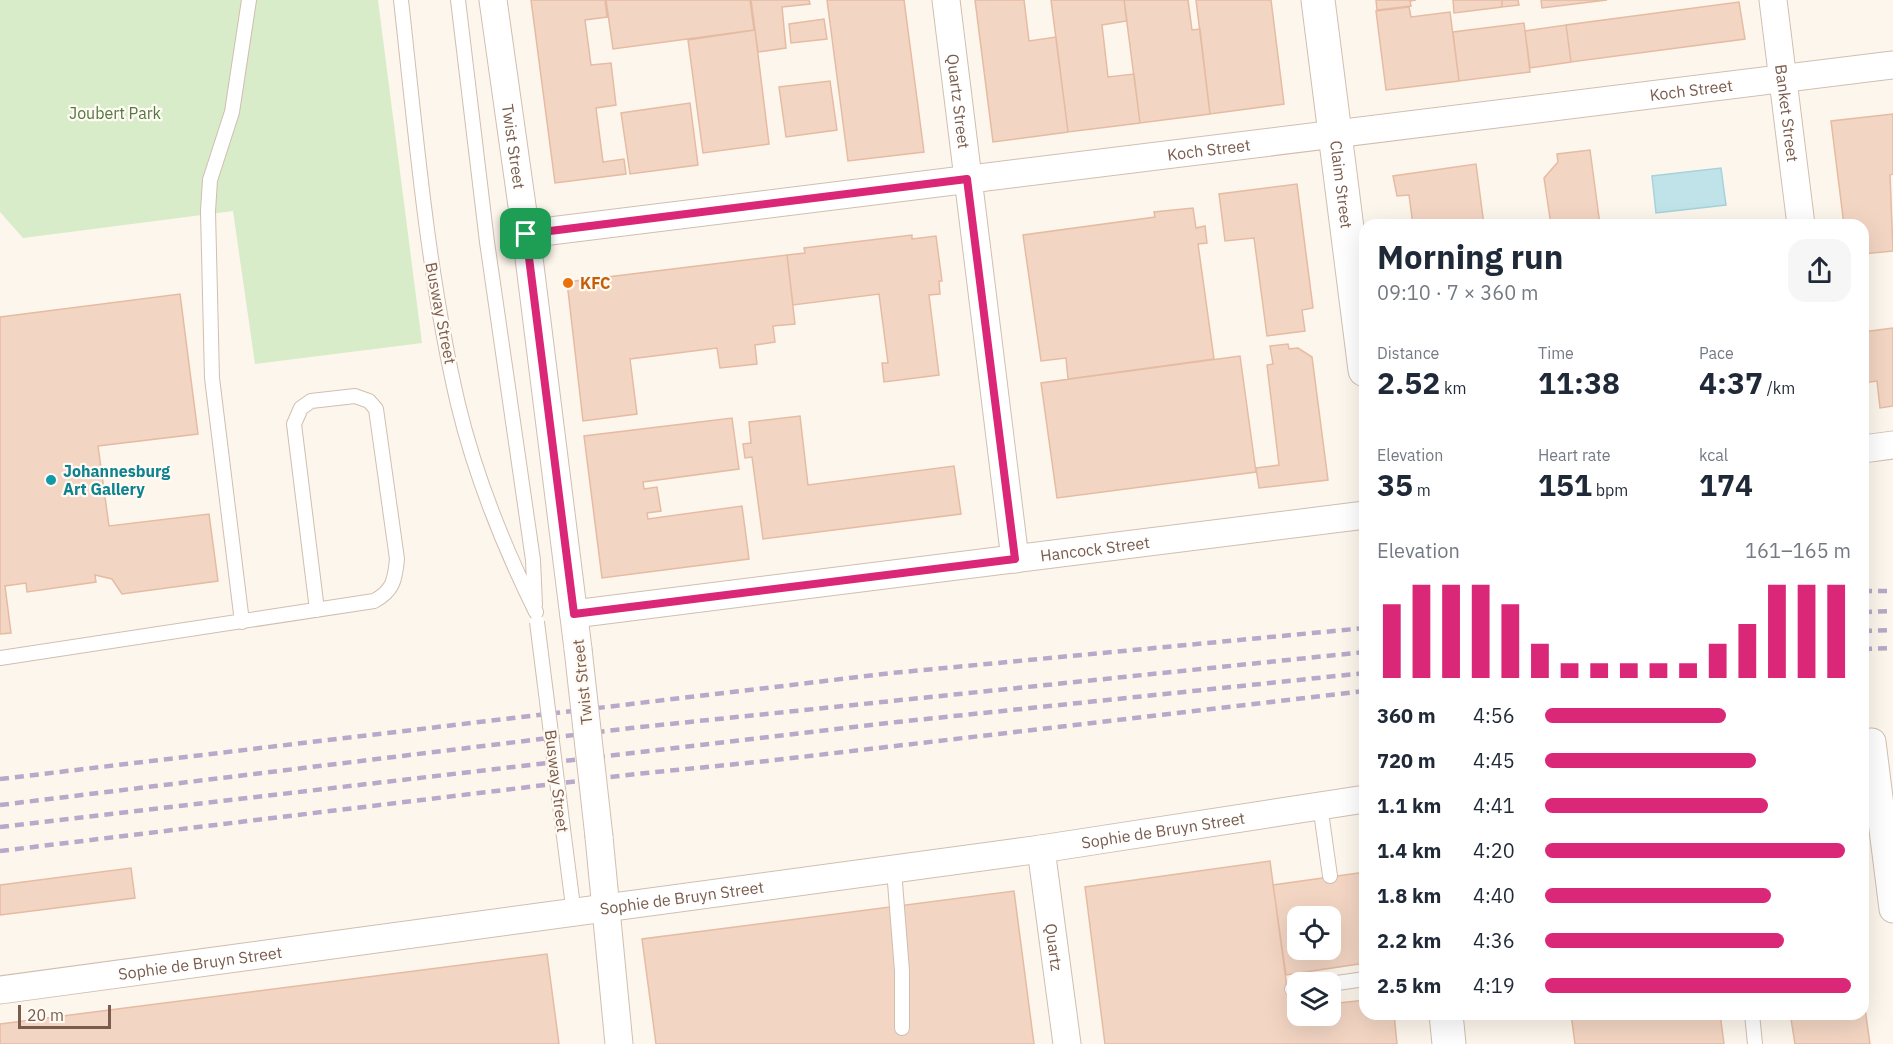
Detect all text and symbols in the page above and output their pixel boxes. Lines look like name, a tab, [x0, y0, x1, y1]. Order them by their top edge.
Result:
street label: Quartz Street	[943, 53, 974, 150]
street label: Banket Street	[1771, 63, 1803, 163]
street label: Koch Street	[1648, 75, 1734, 105]
park label: Joubert Park	[69, 103, 162, 123]
street label: Twist Street	[498, 103, 530, 190]
street label: Koch Street	[1166, 135, 1252, 165]
street label: Claim Street	[1326, 139, 1357, 230]
pin	[500, 208, 551, 259]
icon: arrive	[509, 217, 542, 250]
text: Morning run	[1377, 235, 1563, 278]
button: share	[1788, 239, 1851, 302]
street label: Busway Street	[421, 260, 461, 366]
place label: KFC	[580, 273, 610, 293]
marker: KFC	[561, 276, 575, 290]
text: 09:10 · 7 × 360 m	[1377, 279, 1538, 306]
text: Distance	[1377, 343, 1439, 363]
text: Time	[1538, 343, 1574, 363]
text: Pace	[1699, 343, 1734, 363]
text: 2.52	[1377, 363, 1440, 402]
text: 11:38	[1538, 363, 1620, 402]
text: 4:37	[1699, 363, 1763, 402]
text: km	[1440, 378, 1467, 398]
text: /km	[1763, 378, 1795, 398]
text: Elevation	[1377, 445, 1443, 465]
text: Heart rate	[1538, 445, 1611, 465]
text: kcal	[1699, 445, 1728, 465]
place label: Johannesburg Art Gallery	[63, 461, 170, 499]
text: 35	[1377, 465, 1413, 504]
text: 151	[1538, 465, 1592, 504]
text: 174	[1699, 465, 1753, 504]
marker: Johannesburg Art Gallery	[44, 473, 58, 487]
text: m	[1413, 480, 1431, 500]
text: bpm	[1592, 480, 1628, 500]
street label: Hancock Street	[1039, 532, 1151, 566]
text: Elevation	[1377, 537, 1460, 564]
text: 161–165 m	[1745, 537, 1851, 564]
street label: Twist Street	[568, 638, 596, 726]
text: 360 m	[1377, 702, 1436, 729]
text: 4:56	[1473, 702, 1515, 729]
street label: Busway Street	[541, 728, 573, 834]
text: 720 m	[1377, 747, 1436, 774]
text: 4:45	[1473, 747, 1515, 774]
text: 1.1 km	[1377, 792, 1441, 819]
text: 4:41	[1473, 792, 1515, 819]
street label: Sophie de Bruyn Street	[1080, 808, 1246, 853]
text: 1.4 km	[1377, 837, 1441, 864]
text: 4:20	[1473, 837, 1515, 864]
street label: Sophie de Bruyn Street	[599, 877, 765, 919]
text: 1.8 km	[1377, 882, 1441, 909]
text: 4:40	[1473, 882, 1515, 909]
map controls	[1287, 906, 1341, 1026]
button: locate	[1287, 906, 1341, 960]
street label: Quartz	[1041, 922, 1067, 972]
text: 2.2 km	[1377, 927, 1441, 954]
text: 4:36	[1473, 927, 1515, 954]
street label: Sophie de Bruyn Street	[117, 942, 283, 984]
button: layers	[1287, 972, 1341, 1026]
text: 2.5 km	[1377, 972, 1441, 999]
text: 4:19	[1473, 972, 1515, 999]
scale bar	[18, 1002, 111, 1030]
text: 20 m	[27, 1005, 64, 1025]

